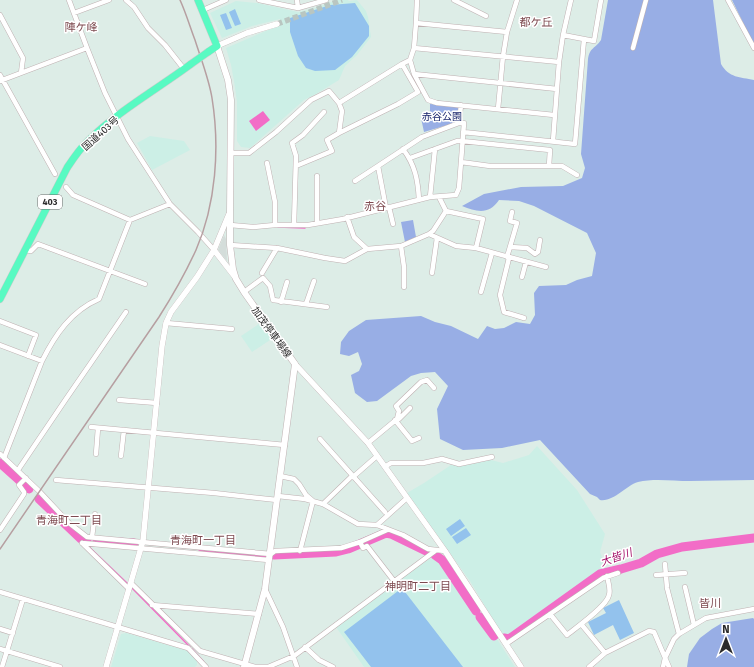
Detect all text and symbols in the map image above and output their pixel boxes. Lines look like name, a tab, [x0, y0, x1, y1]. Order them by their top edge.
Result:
district label: 都ケ丘	[520, 16, 553, 29]
district label: 陣ケ峰	[65, 21, 98, 34]
park label: 赤谷公園	[422, 111, 462, 123]
street label: 国道403号	[80, 114, 122, 154]
road number: 403	[38, 195, 62, 209]
district label: 赤谷	[364, 200, 386, 213]
street label: 加茂停車場線	[249, 305, 294, 360]
district label: 青海町二丁目	[36, 514, 102, 527]
district label: 青海町一丁目	[170, 534, 236, 547]
water label: 大皆川	[598, 546, 635, 569]
district label: 神明町二丁目	[385, 580, 451, 593]
district label: 皆川	[699, 597, 721, 610]
north arrow	[706, 619, 746, 659]
text: N	[722, 623, 730, 636]

